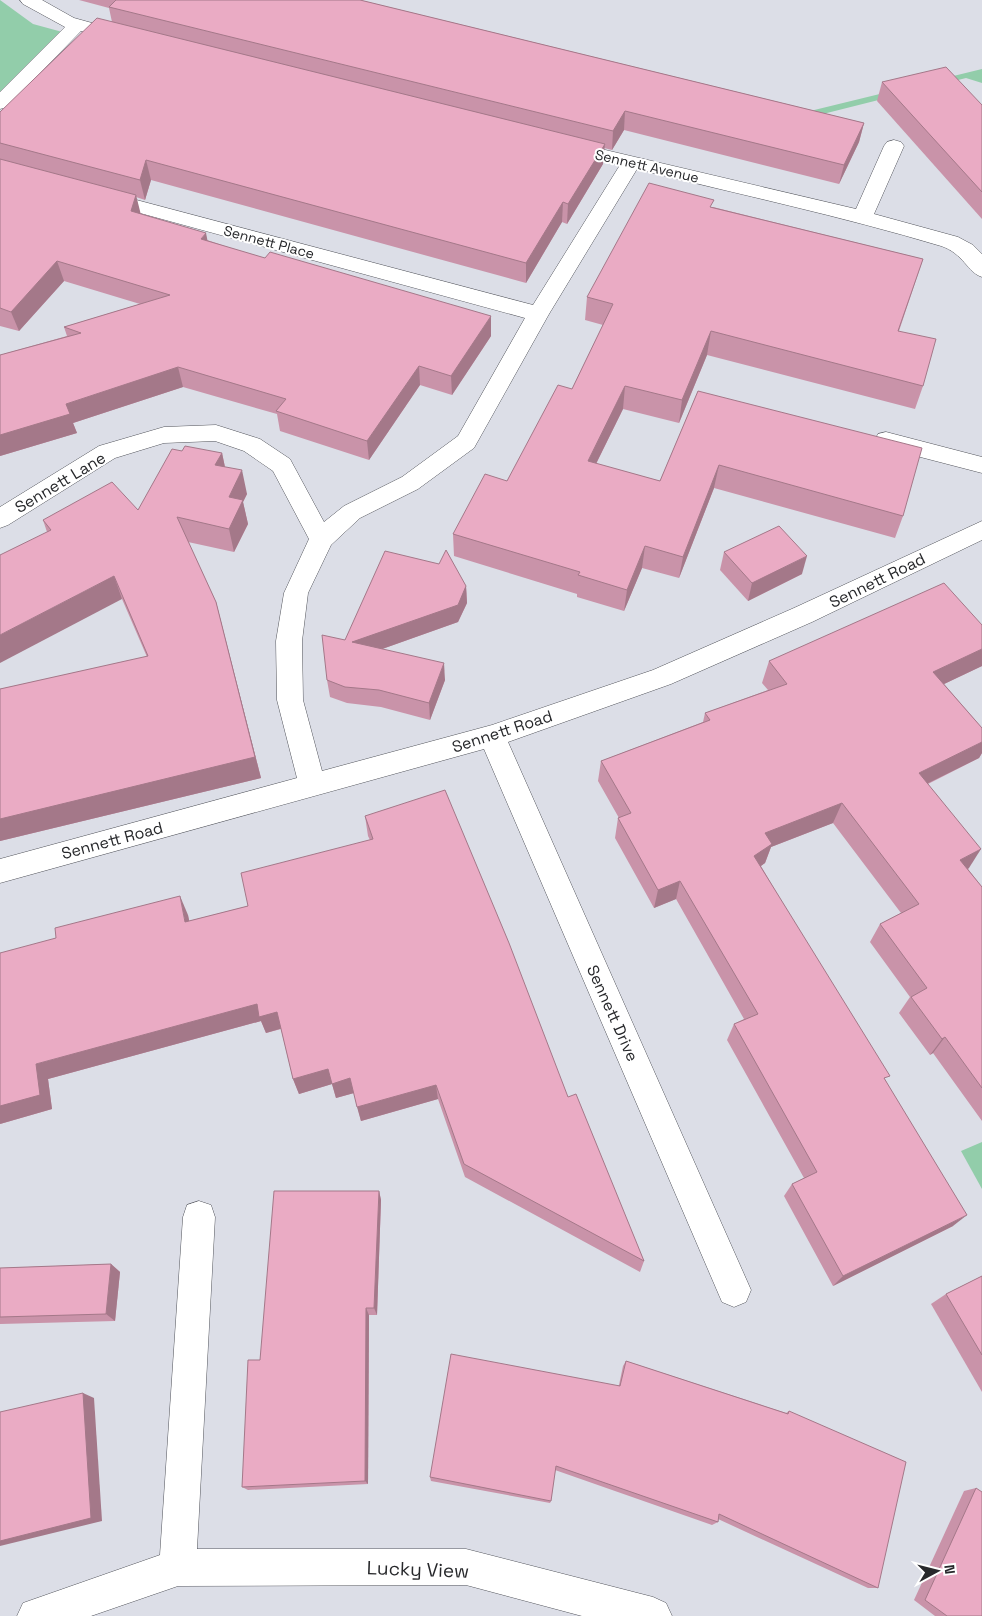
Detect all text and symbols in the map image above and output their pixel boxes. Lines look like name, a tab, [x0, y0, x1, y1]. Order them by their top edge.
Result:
street label: Sennett Avenue	[593, 145, 701, 187]
street label: Sennett Place	[222, 221, 316, 263]
street label: Sennett Lane	[11, 447, 109, 518]
street label: Sennett Road	[826, 548, 929, 613]
street label: Sennett Road	[449, 705, 555, 758]
street label: Sennett Road	[59, 817, 165, 864]
street label: Sennett Drive	[582, 962, 643, 1065]
north arrow	[912, 1546, 962, 1596]
street label: Lucky View	[366, 1555, 470, 1584]
text: N	[940, 1564, 959, 1575]

